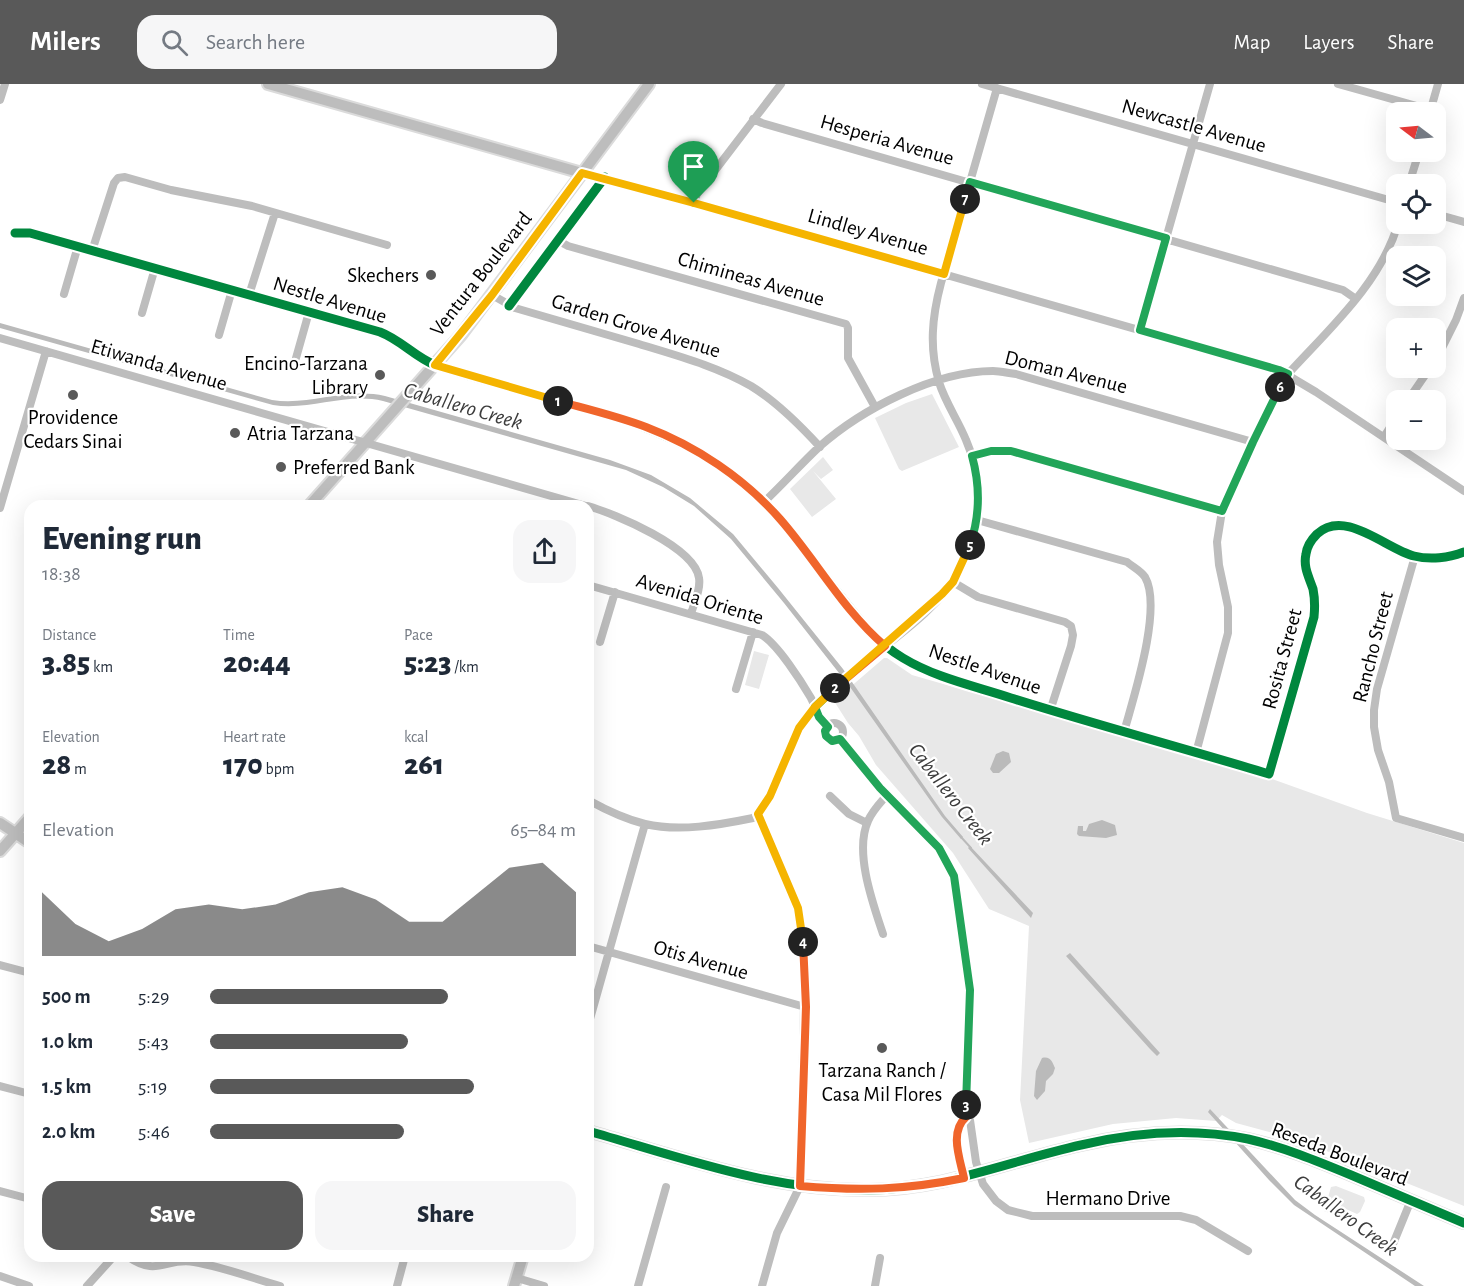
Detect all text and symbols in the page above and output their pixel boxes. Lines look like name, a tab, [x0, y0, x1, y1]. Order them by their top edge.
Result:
search box	[137, 15, 557, 69]
icon: search	[158, 26, 191, 59]
text: Milers	[30, 28, 101, 56]
text: Search here	[206, 31, 305, 53]
text: Map	[1234, 32, 1270, 53]
text: Layers	[1303, 32, 1354, 53]
text: Share	[1387, 32, 1434, 53]
street label: Newcastle Avenue	[1119, 95, 1269, 157]
north arrow	[1386, 102, 1446, 162]
map controls	[1386, 102, 1446, 450]
street label: Hesperia Avenue	[818, 111, 956, 169]
pin	[668, 141, 719, 203]
icon: arrive	[677, 150, 710, 183]
button: locate	[1386, 174, 1446, 234]
pin: 7	[950, 184, 980, 214]
text: 7	[962, 191, 968, 207]
street label: Lindley Avenue	[805, 205, 931, 259]
street label: Ventura Boulevard	[426, 208, 536, 340]
button: layers	[1386, 246, 1446, 306]
street label: Chimineas Avenue	[675, 248, 827, 310]
place label: Skechers	[347, 265, 419, 286]
marker: Skechers	[424, 268, 438, 282]
street label: Nestle Avenue	[271, 273, 389, 327]
street label: Garden Grove Avenue	[549, 290, 723, 362]
button: +	[1386, 318, 1446, 378]
street label: Etiwanda Avenue	[88, 335, 230, 395]
street label: Doman Avenue	[1003, 347, 1129, 397]
place label: Encino-Tarzana Library	[244, 353, 368, 398]
marker: Encino-Tarzana Library	[373, 368, 387, 382]
pin: 6	[1265, 372, 1295, 402]
water label: Caballero Creek	[401, 379, 525, 433]
text: 6	[1276, 379, 1284, 395]
pin: 1	[543, 386, 573, 416]
marker: Providence Cedars Sinai	[66, 388, 80, 402]
button: −	[1386, 390, 1446, 450]
text: 1	[555, 393, 561, 409]
place label: Providence Cedars Sinai	[23, 407, 123, 452]
place label: Atria Tarzana	[247, 423, 355, 444]
marker: Atria Tarzana	[228, 426, 242, 440]
place label: Preferred Bank	[293, 457, 415, 478]
marker: Preferred Bank	[274, 460, 288, 474]
button: share	[513, 520, 576, 583]
text: Evening run	[42, 523, 202, 556]
pin: 5	[955, 530, 985, 560]
text: 5	[967, 537, 973, 553]
text: 18:38	[42, 564, 81, 584]
street label: Avenida Oriente	[634, 570, 766, 628]
street label: Rancho Street	[1349, 589, 1397, 705]
street label: Rosita Street	[1258, 606, 1306, 712]
text: Distance	[42, 627, 96, 643]
text: Time	[223, 627, 255, 643]
text: Pace	[404, 627, 433, 643]
street label: Nestle Avenue	[926, 640, 1044, 698]
text: 3.85	[42, 648, 90, 678]
text: 20:44	[223, 648, 291, 678]
text: 5:23	[404, 648, 452, 678]
text: km	[90, 659, 113, 675]
text: /km	[452, 659, 479, 675]
pin: 2	[820, 673, 850, 703]
text: 2	[831, 680, 839, 696]
text: Elevation	[42, 729, 100, 745]
text: Heart rate	[223, 729, 286, 745]
text: kcal	[404, 729, 428, 745]
water label: Caballero Creek	[905, 739, 997, 849]
text: 28	[42, 750, 71, 780]
text: 170	[223, 750, 263, 780]
text: 261	[404, 750, 444, 780]
text: m	[71, 761, 87, 777]
text: bpm	[263, 761, 294, 777]
text: Elevation	[42, 820, 114, 840]
text: 65–84 m	[510, 820, 576, 840]
pin: 4	[788, 927, 818, 957]
text: 4	[799, 934, 807, 950]
street label: Otis Avenue	[651, 936, 751, 984]
text: 500 m	[42, 987, 91, 1007]
text: 5:29	[138, 987, 169, 1007]
text: 1.0 km	[42, 1032, 93, 1052]
text: 5:43	[138, 1032, 169, 1052]
marker: Tarzana Ranch / Casa Mil Flores	[875, 1041, 889, 1055]
place label: Tarzana Ranch / Casa Mil Flores	[818, 1060, 947, 1105]
text: 1.5 km	[42, 1077, 91, 1097]
text: 5:19	[138, 1077, 167, 1097]
pin: 3	[951, 1090, 981, 1120]
text: 3	[963, 1097, 969, 1113]
street label: Reseda Boulevard	[1269, 1118, 1411, 1190]
text: 2.0 km	[42, 1122, 95, 1142]
text: 5:46	[138, 1122, 170, 1142]
water label: Caballero Creek	[1290, 1170, 1402, 1260]
button: Save	[42, 1181, 303, 1250]
button: Share	[315, 1181, 576, 1250]
street label: Hermano Drive	[1046, 1188, 1171, 1209]

